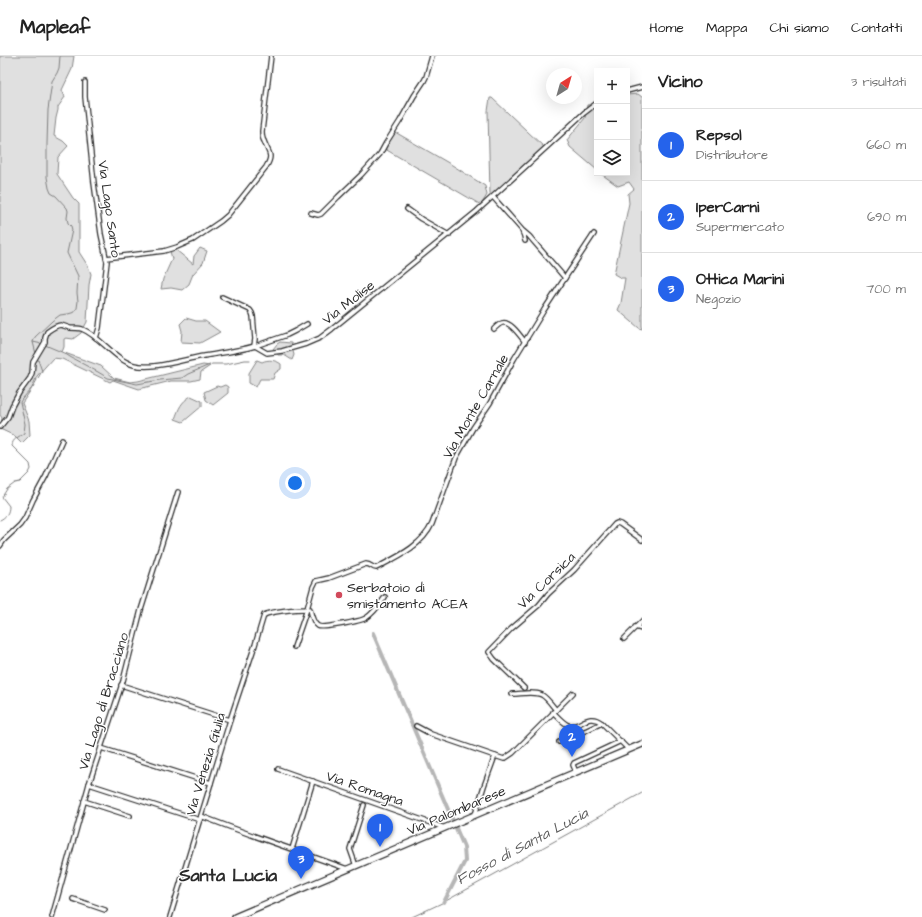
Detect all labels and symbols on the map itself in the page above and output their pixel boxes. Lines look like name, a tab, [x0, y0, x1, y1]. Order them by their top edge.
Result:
north arrow	[546, 68, 582, 104]
street label: Via Lago Santo	[92, 159, 126, 259]
street label: Via Molise	[318, 276, 380, 330]
street label: Via Monte Carnale	[438, 350, 514, 462]
your location	[285, 473, 305, 493]
street label: Via Corsica	[513, 548, 580, 614]
place label: Serbatoio di smistamento ACEA	[347, 578, 468, 614]
marker: Serbatoio di smistamento ACEA	[334, 590, 344, 600]
street label: Via Lago di Bracciano	[74, 630, 134, 772]
street label: Via Venezia Giulia	[181, 710, 231, 818]
pin: 2	[559, 724, 585, 757]
street label: Via Romagna	[323, 766, 406, 812]
street label: Via Palombarese	[404, 781, 509, 841]
water label: Fosso di Santa Lucia	[453, 802, 593, 890]
pin: 1	[367, 814, 393, 847]
pin: 3	[288, 846, 314, 879]
district label: Santa Lucia	[178, 863, 278, 888]

